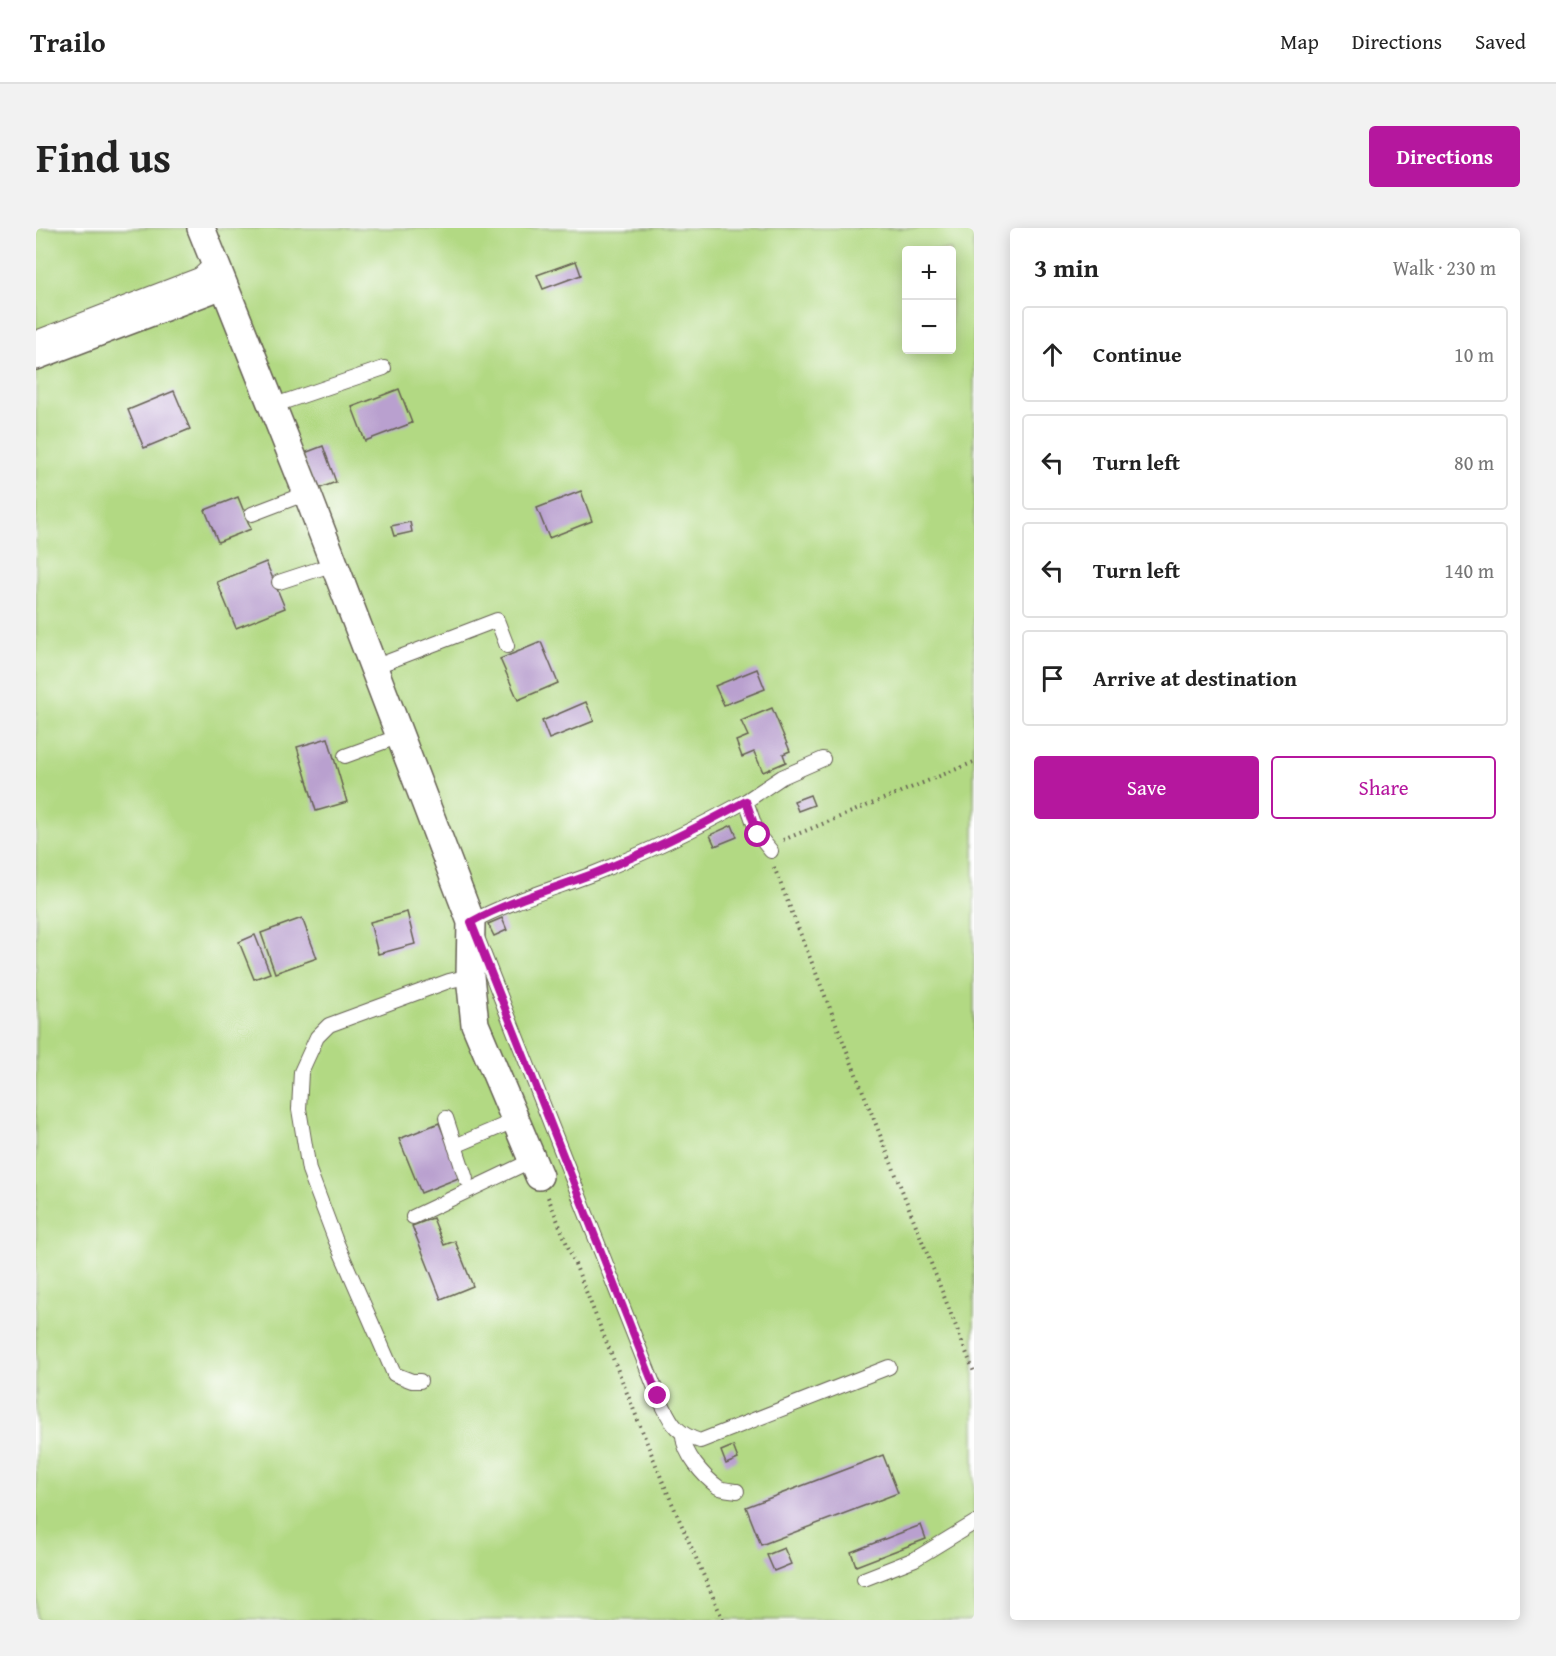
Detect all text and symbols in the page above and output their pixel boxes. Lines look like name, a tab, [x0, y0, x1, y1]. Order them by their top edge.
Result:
text: Trailo	[30, 21, 106, 62]
text: Map	[1280, 26, 1319, 57]
text: Directions	[1352, 26, 1442, 57]
text: Saved	[1475, 26, 1526, 57]
text: Find us	[36, 126, 171, 187]
button: Directions	[1369, 126, 1520, 187]
map controls	[902, 246, 956, 354]
button: +	[902, 246, 956, 300]
text: 3 min	[1034, 248, 1099, 287]
text: Walk · 230 m	[1393, 253, 1496, 282]
button: −	[902, 300, 956, 354]
icon: ahead	[1036, 338, 1069, 371]
text: Continue	[1093, 338, 1182, 370]
text: 10 m	[1454, 340, 1494, 369]
icon: left	[1036, 446, 1069, 479]
text: Turn left	[1093, 446, 1180, 478]
text: 80 m	[1454, 448, 1494, 477]
icon: left	[1036, 554, 1069, 587]
text: Turn left	[1093, 554, 1180, 586]
text: 140 m	[1444, 556, 1494, 585]
icon: arrive	[1036, 662, 1069, 695]
text: Arrive at destination	[1093, 662, 1297, 694]
button: Save	[1034, 756, 1259, 819]
button: Share	[1271, 756, 1496, 819]
route start	[744, 821, 770, 847]
route end	[644, 1382, 670, 1408]

